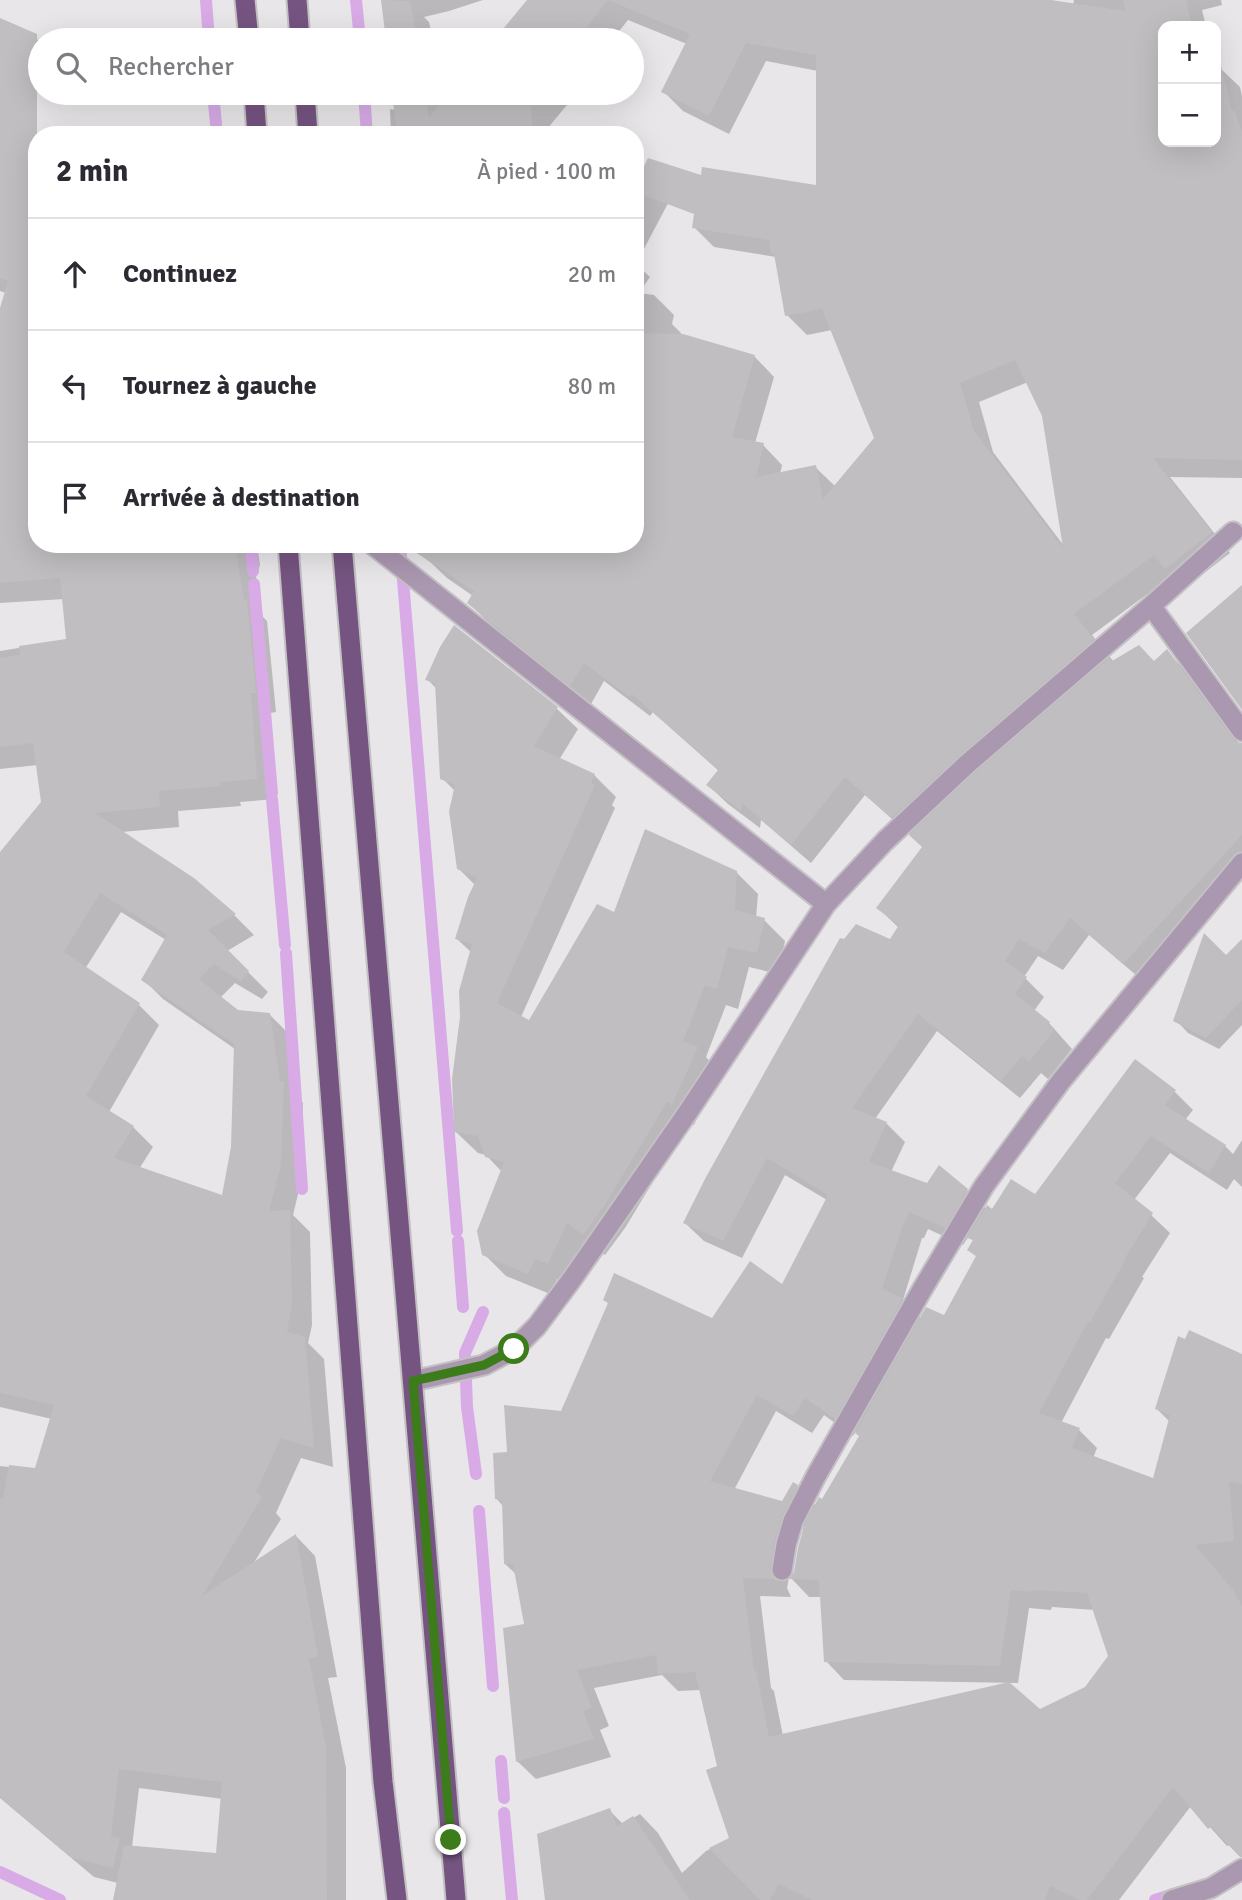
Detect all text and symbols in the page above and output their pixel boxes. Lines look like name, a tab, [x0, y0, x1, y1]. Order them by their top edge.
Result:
map controls	[1158, 21, 1221, 147]
button: +	[1158, 21, 1221, 84]
search box	[28, 28, 644, 105]
icon: search	[52, 48, 90, 86]
text: Rechercher	[108, 51, 234, 83]
button: −	[1158, 84, 1221, 147]
text: 2 min	[56, 153, 128, 190]
text: À pied · 100 m	[477, 157, 616, 186]
icon: ahead	[56, 255, 94, 293]
text: Continuez	[123, 258, 237, 290]
text: 20 m	[568, 260, 616, 289]
icon: left	[56, 367, 94, 405]
text: Tournez à gauche	[123, 370, 317, 402]
text: 80 m	[568, 372, 616, 401]
icon: arrive	[56, 479, 94, 517]
text: Arrivée à destination	[123, 482, 360, 514]
route start	[498, 1333, 529, 1364]
route end	[435, 1824, 466, 1855]

